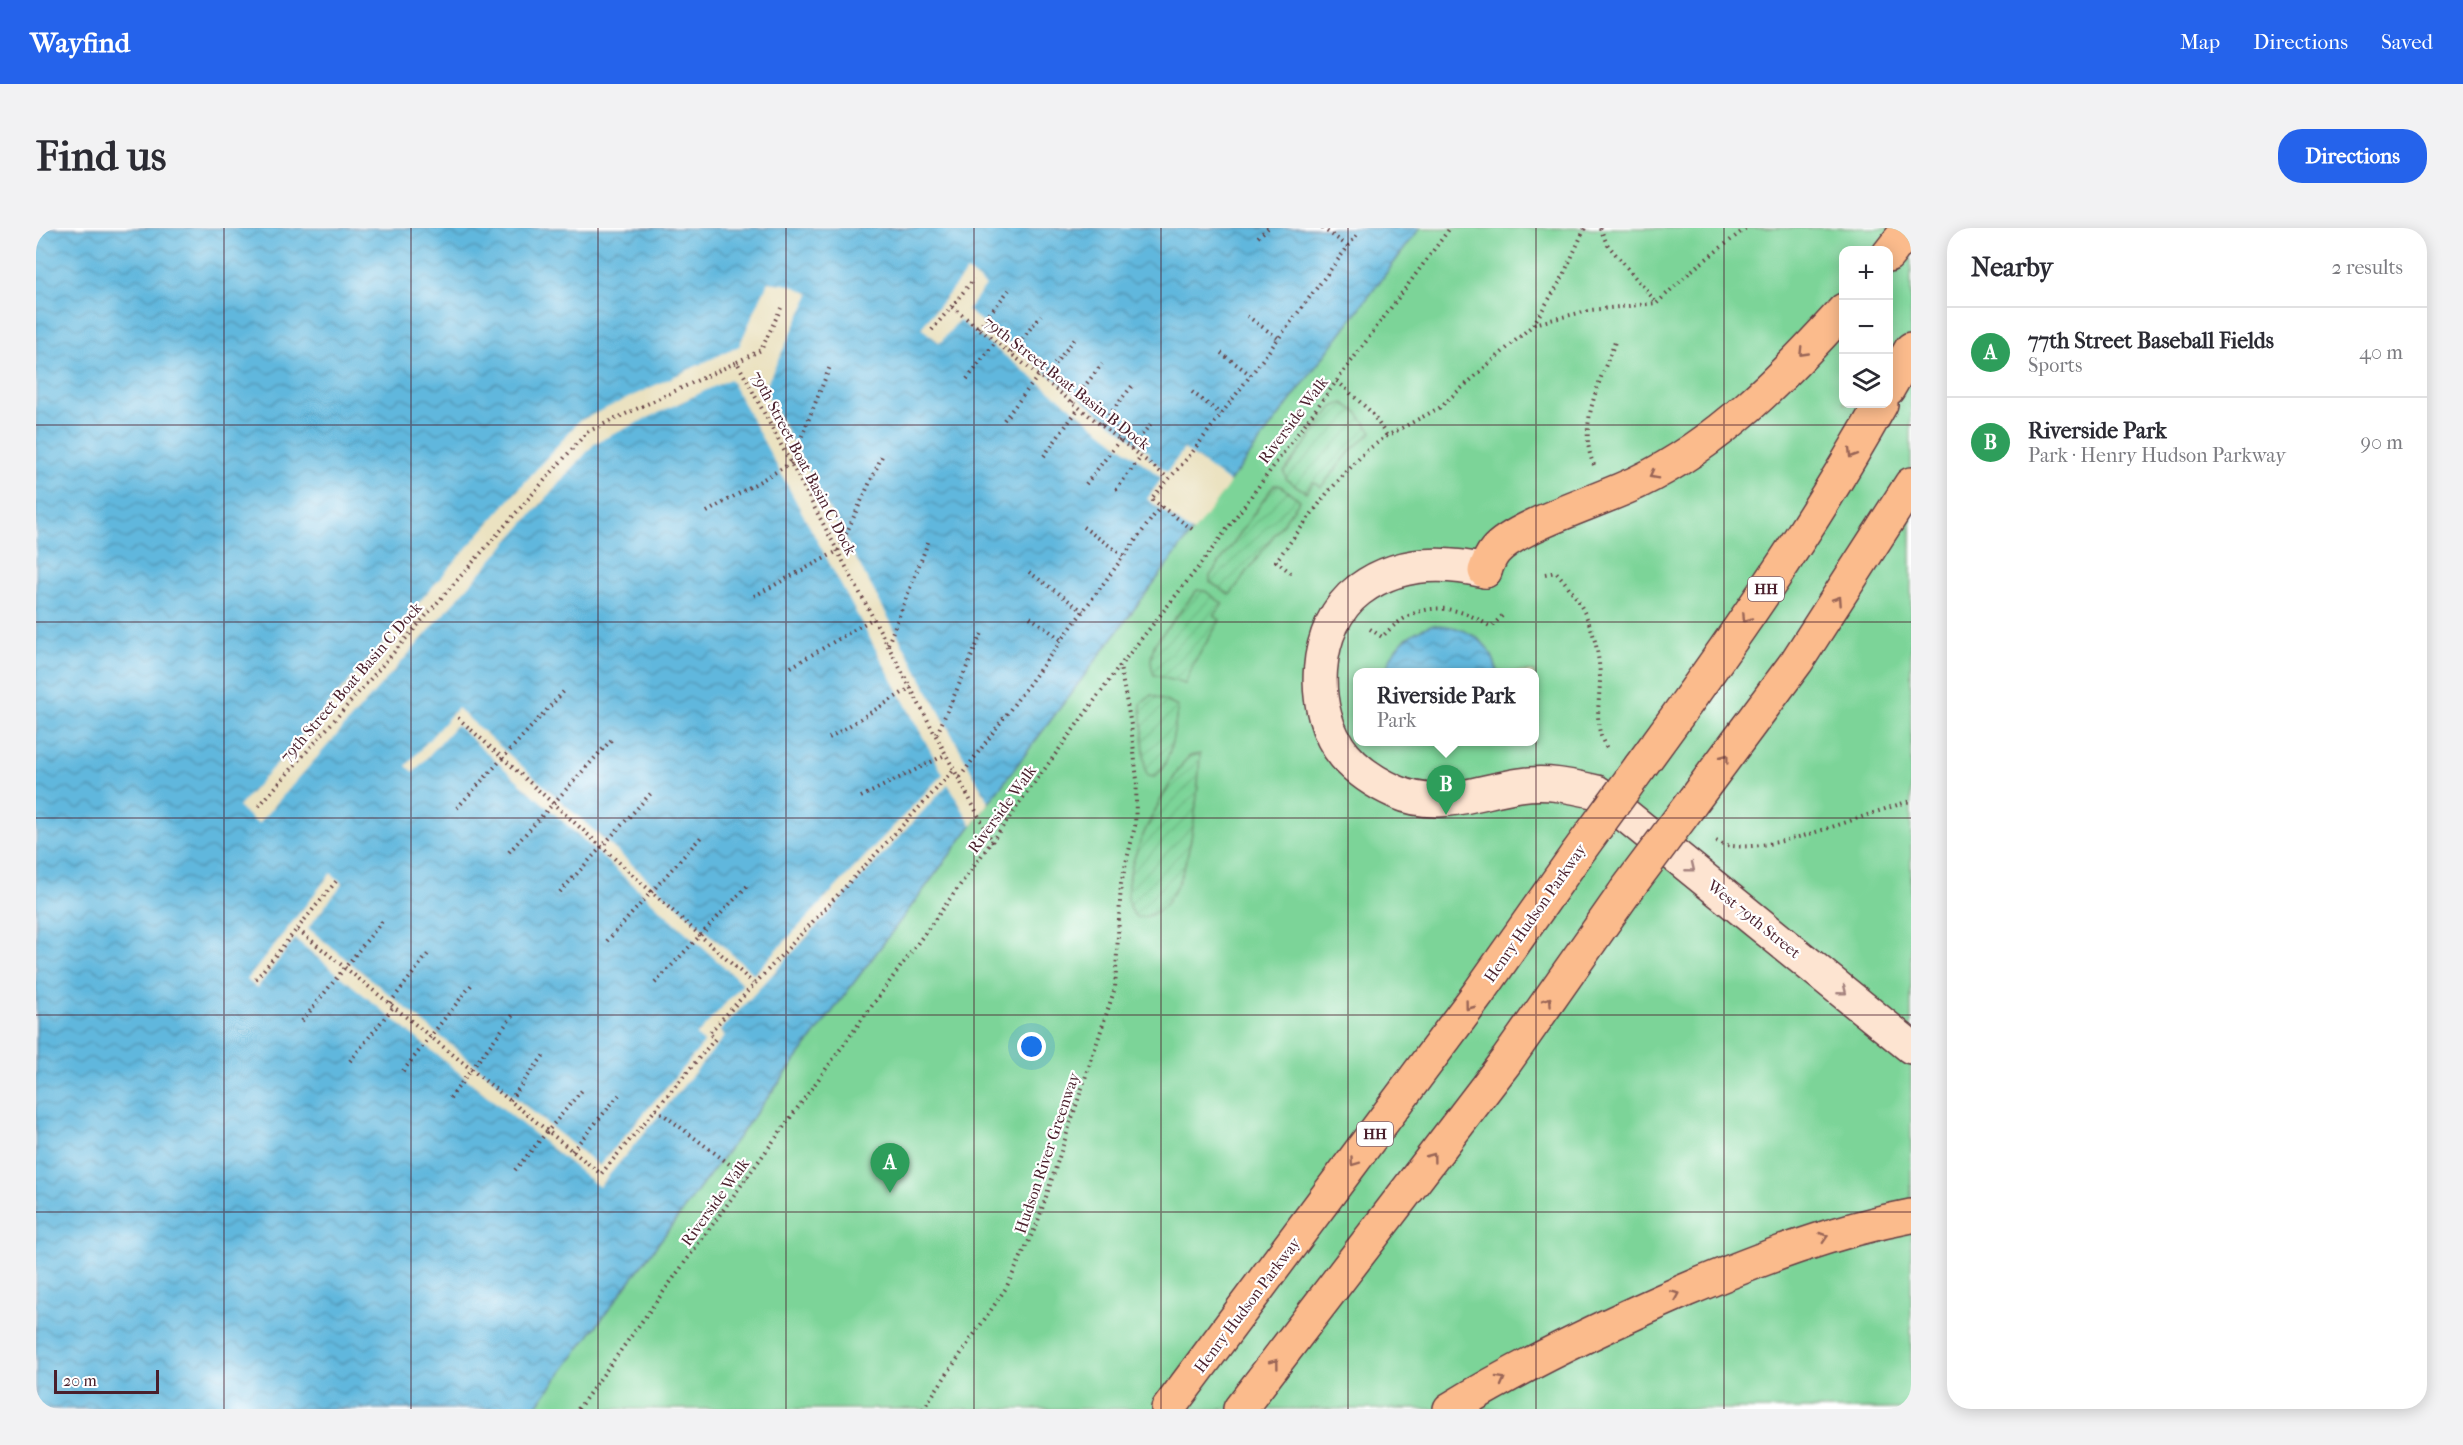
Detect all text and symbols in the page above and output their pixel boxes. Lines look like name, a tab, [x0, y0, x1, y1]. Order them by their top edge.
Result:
text: Wayfind	[30, 26, 130, 59]
text: Map	[2180, 30, 2220, 54]
text: Directions	[2253, 30, 2348, 54]
text: Saved	[2381, 30, 2433, 54]
button: Directions	[2278, 129, 2427, 183]
text: Find us	[36, 132, 166, 181]
map controls	[1839, 246, 1893, 408]
button: +	[1839, 246, 1893, 300]
text: Nearby	[1971, 252, 2053, 283]
text: 2 results	[2332, 256, 2403, 279]
button: −	[1839, 300, 1893, 354]
street label: 79th Street Boat Basin B Dock	[980, 312, 1154, 454]
text: 77th Street Baseball Fields	[2028, 328, 2274, 354]
text: A	[1984, 341, 1997, 364]
text: 40 m	[2359, 341, 2403, 364]
one-way arrow	[1800, 345, 1811, 356]
button: layers	[1839, 354, 1893, 408]
text: Sports	[2028, 354, 2082, 377]
street label: 79th Street Boat Basin C Dock	[747, 368, 861, 559]
street label: Riverside Walk	[1254, 372, 1332, 467]
text: Riverside Park	[2028, 418, 2167, 444]
text: B	[1984, 431, 1997, 454]
text: 90 m	[2361, 431, 2403, 454]
text: Park · Henry Hudson Parkway	[2028, 444, 2286, 467]
one-way arrow	[1848, 448, 1859, 459]
one-way arrow	[1649, 468, 1659, 479]
road number: HH	[1748, 577, 1784, 601]
one-way arrow	[1830, 595, 1841, 606]
street label: 79th Street Boat Basin C Dock	[276, 598, 426, 766]
one-way arrow	[1742, 612, 1753, 623]
popup	[1353, 668, 1539, 746]
text: Riverside Park	[1377, 683, 1515, 709]
text: Park	[1377, 709, 1416, 732]
one-way arrow	[1717, 754, 1728, 765]
street label: Riverside Walk	[964, 761, 1041, 857]
pin: B	[1426, 766, 1466, 815]
street label: Henry Hudson Parkway	[1480, 840, 1590, 986]
one-way arrow	[1684, 861, 1695, 872]
street label: West 79th Street	[1703, 875, 1805, 962]
one-way arrow	[1836, 984, 1847, 995]
one-way arrow	[1541, 996, 1552, 1007]
one-way arrow	[1466, 999, 1477, 1010]
your location	[1017, 1032, 1046, 1061]
street label: Hudson River Greenway	[1011, 1070, 1084, 1236]
road number: HH	[1357, 1122, 1393, 1146]
pin: A	[870, 1144, 910, 1193]
one-way arrow	[1424, 1153, 1435, 1164]
street label: Riverside Walk	[677, 1154, 754, 1250]
one-way arrow	[1350, 1156, 1361, 1167]
one-way arrow	[1818, 1232, 1829, 1244]
street label: Henry Hudson Parkway	[1190, 1233, 1304, 1376]
one-way arrow	[1670, 1290, 1681, 1302]
one-way arrow	[1268, 1358, 1279, 1369]
scale bar	[54, 1367, 159, 1394]
text: 20 m	[63, 1371, 97, 1390]
one-way arrow	[1495, 1376, 1505, 1387]

